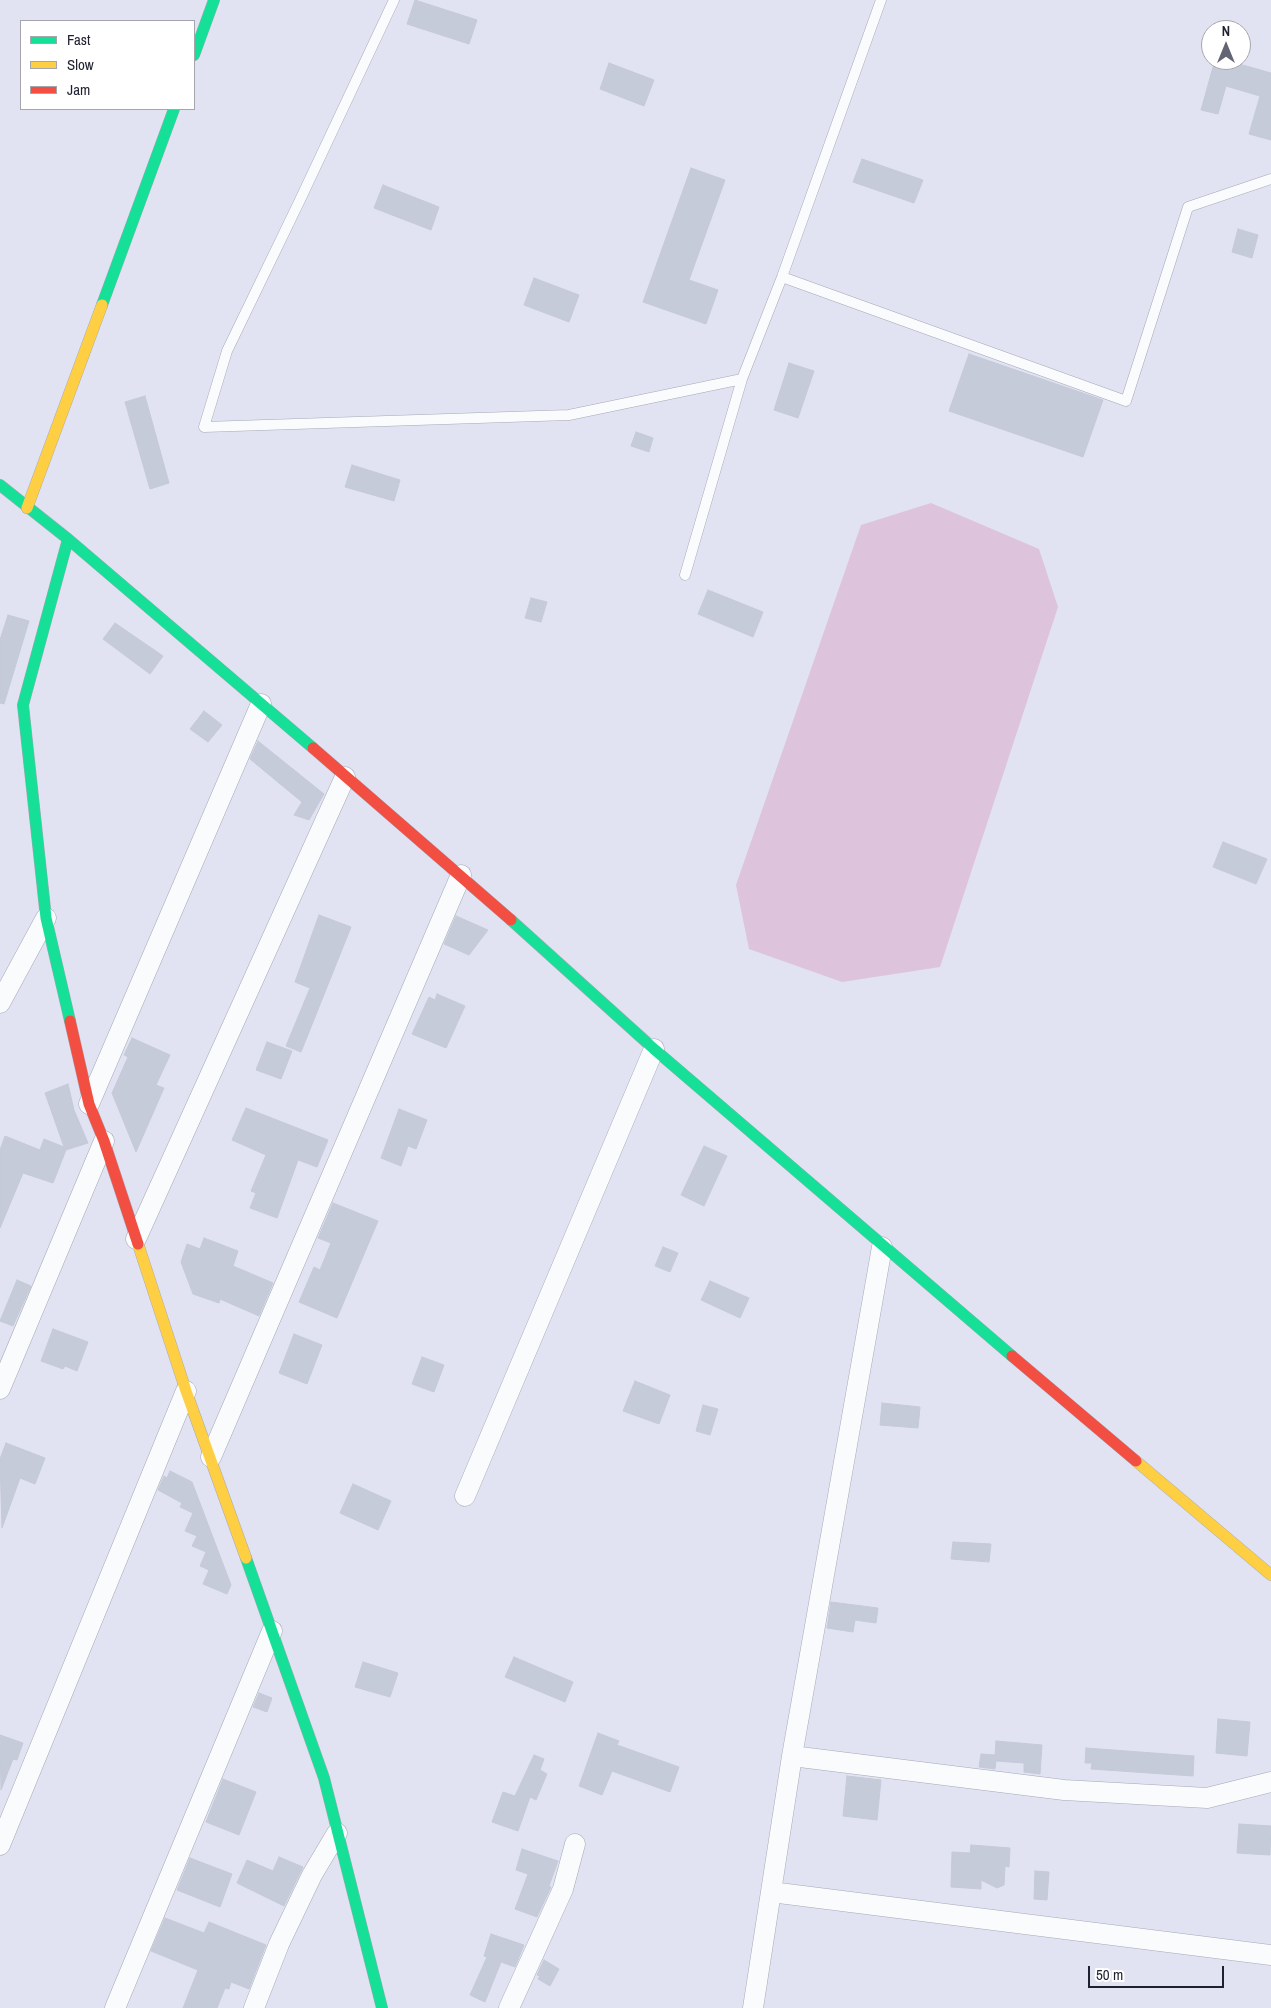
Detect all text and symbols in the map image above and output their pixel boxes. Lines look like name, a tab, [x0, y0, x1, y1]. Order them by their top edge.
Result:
legend	[20, 20, 195, 110]
north arrow	[1201, 20, 1251, 70]
text: N	[1222, 22, 1230, 40]
text: Fast	[67, 29, 90, 50]
text: Slow	[67, 54, 94, 75]
text: Jam	[67, 79, 90, 100]
scale bar	[1091, 1956, 1227, 1988]
text: 50 m	[1096, 1964, 1123, 1985]

